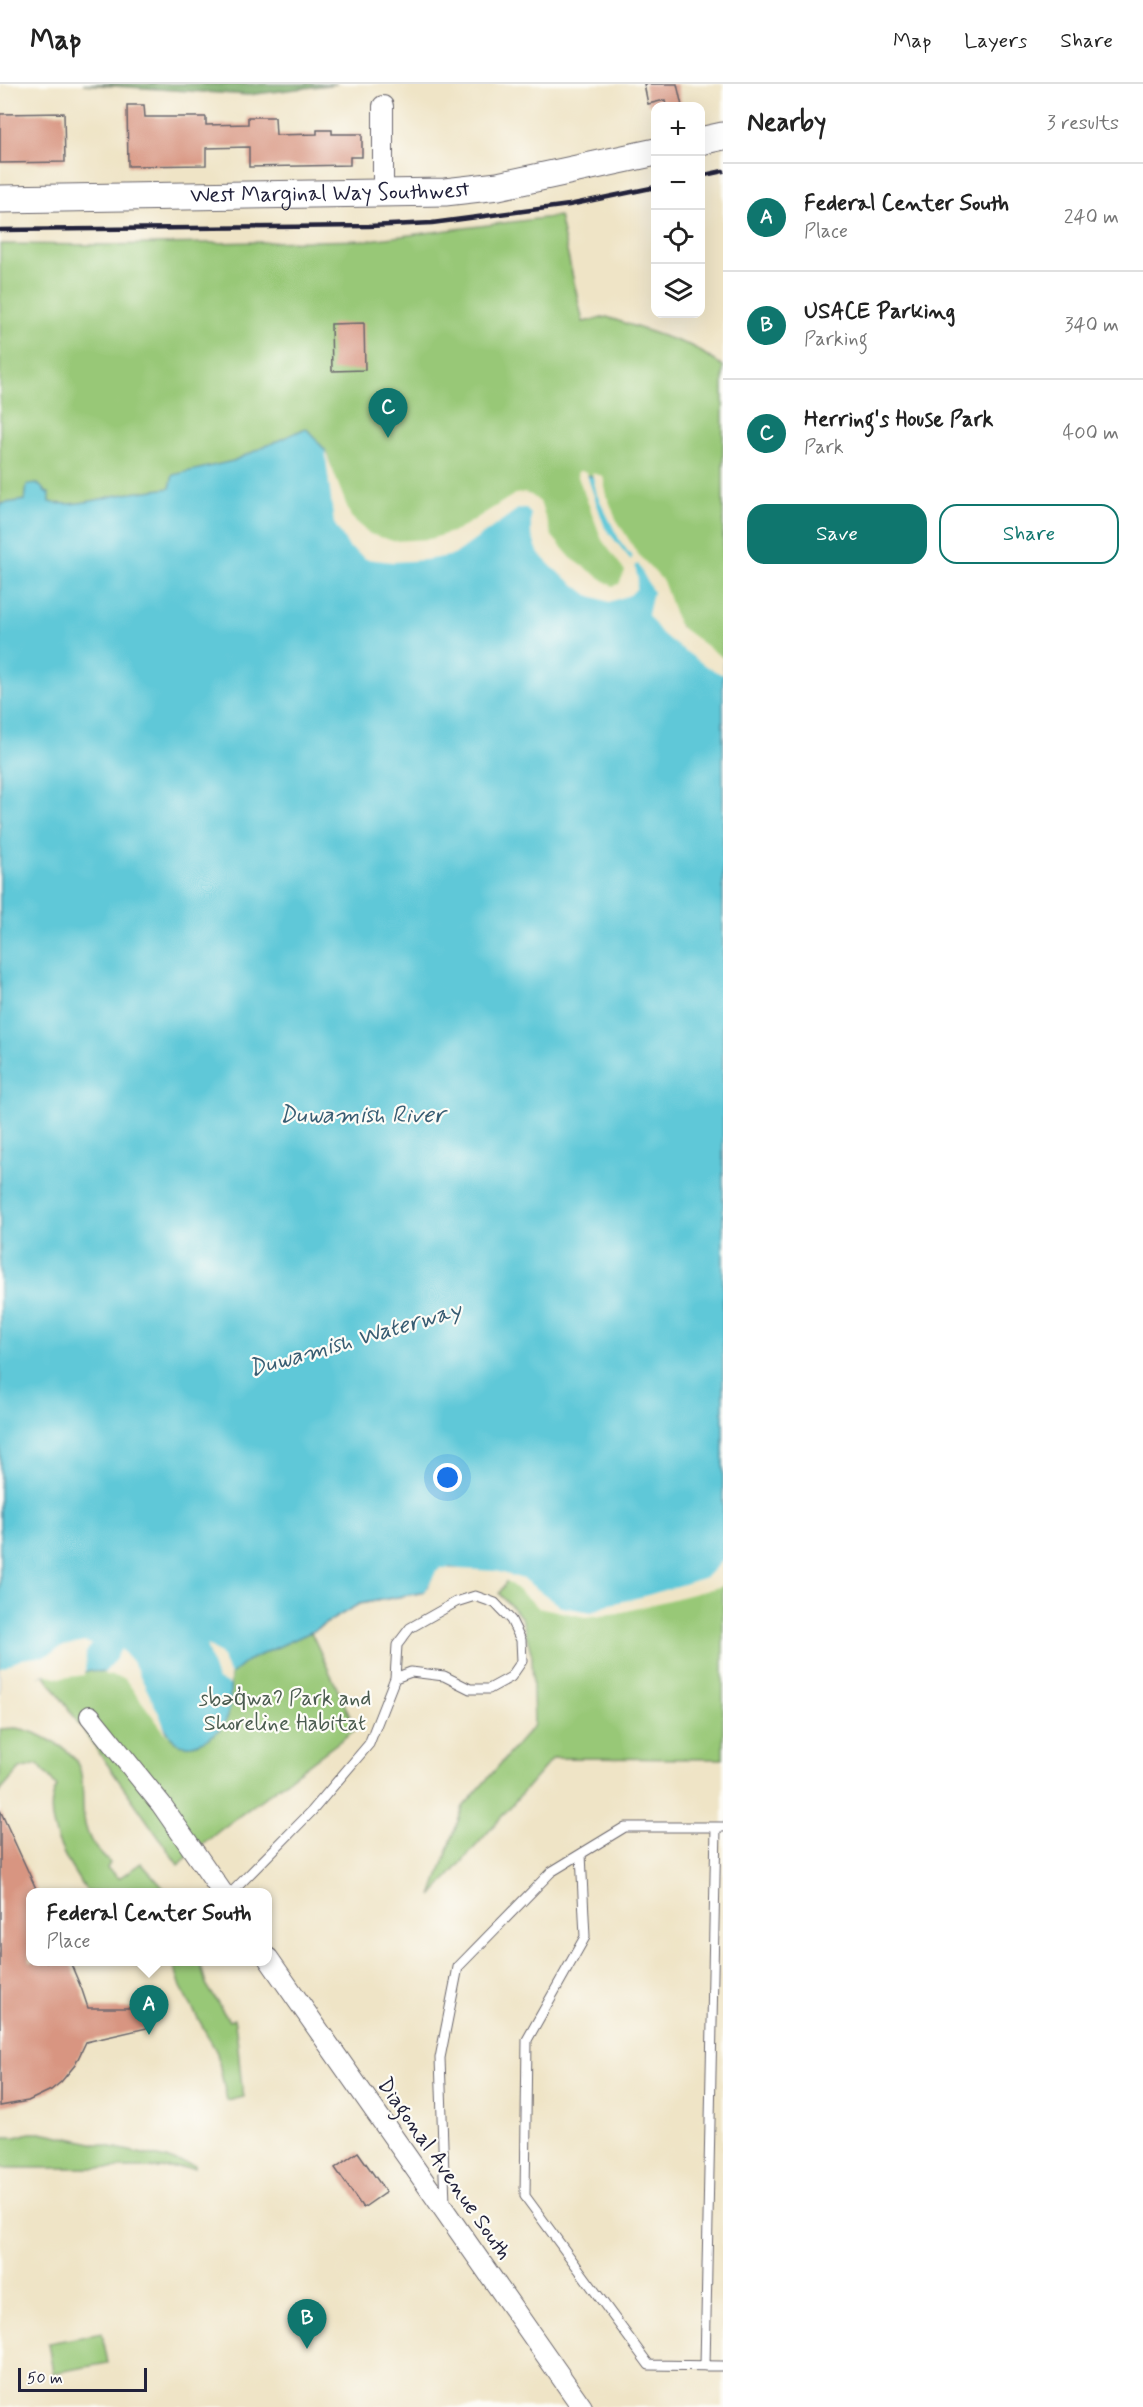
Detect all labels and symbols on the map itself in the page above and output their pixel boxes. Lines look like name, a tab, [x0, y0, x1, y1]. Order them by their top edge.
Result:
street label: West Marginal Way Southwest	[190, 175, 471, 212]
pin: C	[368, 388, 408, 438]
water label: Duwamish River	[279, 1100, 449, 1131]
water label: Duwamish Waterway	[245, 1294, 467, 1385]
your location	[433, 1463, 462, 1492]
park label: sbəq̓ʷaʔ Park and Shoreline Habitat	[199, 1685, 371, 1738]
pin: A	[130, 1986, 168, 2035]
street label: Diagonal Avenue South	[368, 2072, 518, 2267]
pin: B	[288, 2300, 326, 2349]
scale bar	[18, 2365, 147, 2392]

